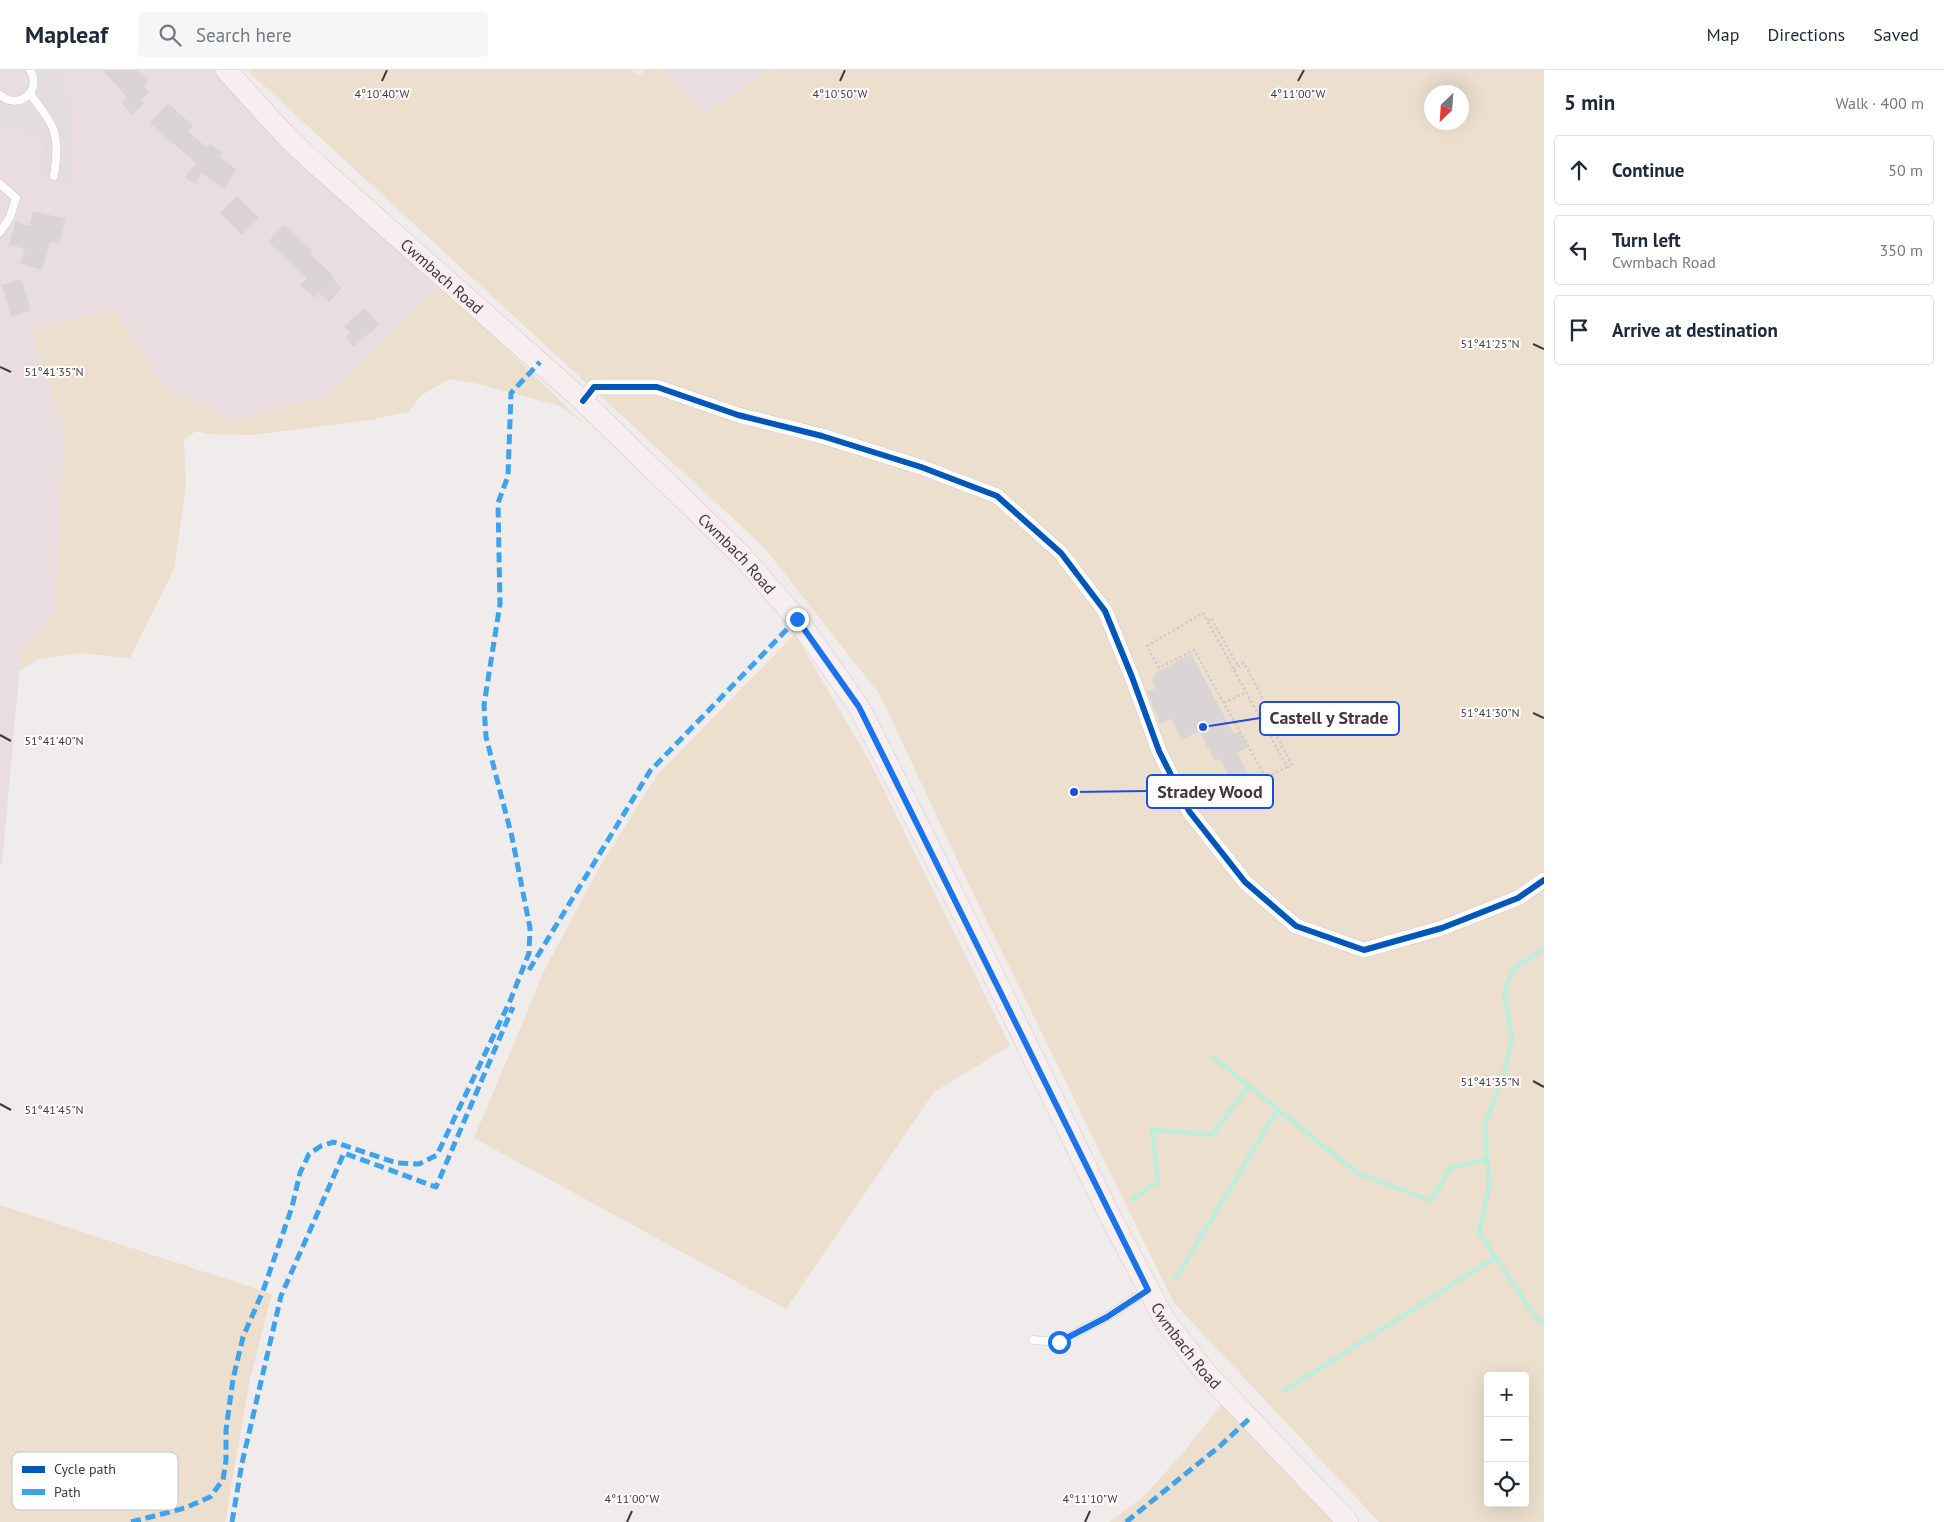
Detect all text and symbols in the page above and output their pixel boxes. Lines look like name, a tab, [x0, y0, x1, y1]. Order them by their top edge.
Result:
search box	[138, 12, 488, 57]
text: Mapleaf	[25, 19, 108, 50]
icon: search	[156, 21, 184, 49]
text: Search here	[196, 23, 292, 47]
text: Map	[1707, 23, 1739, 46]
text: Directions	[1767, 23, 1845, 46]
text: Saved	[1873, 23, 1919, 46]
north arrow	[1424, 85, 1469, 130]
text: 4°10'40"W	[355, 86, 409, 101]
text: 4°10'50"W	[813, 86, 867, 101]
text: 4°11'00"W	[1271, 86, 1325, 101]
text: 5 min	[1564, 89, 1615, 116]
text: Walk · 400 m	[1835, 93, 1924, 113]
icon: ahead	[1565, 156, 1593, 184]
text: Continue	[1612, 158, 1684, 182]
text: 50 m	[1888, 160, 1923, 180]
text: Turn left	[1612, 228, 1681, 252]
street label: Cwmbach Road	[397, 234, 488, 318]
icon: left	[1565, 236, 1593, 264]
text: 350 m	[1880, 240, 1923, 260]
text: Cwmbach Road	[1612, 252, 1716, 272]
icon: arrive	[1565, 316, 1593, 344]
text: Arrive at destination	[1612, 318, 1778, 342]
text: 51°41'25"N	[1460, 336, 1520, 351]
text: 51°41'35"N	[24, 364, 84, 379]
street label: Cwmbach Road	[694, 509, 780, 598]
route end	[786, 608, 809, 631]
callout: Castell y Strade	[1260, 702, 1399, 735]
text: 51°41'30"N	[1460, 705, 1520, 720]
text: Castell y Strade	[1270, 706, 1388, 729]
text: 51°41'40"N	[24, 733, 84, 748]
callout: Stradey Wood	[1147, 775, 1273, 808]
text: Stradey Wood	[1157, 780, 1263, 803]
text: 51°41'35"N	[1460, 1074, 1520, 1089]
text: 51°41'45"N	[24, 1102, 84, 1117]
street label: Cwmbach Road	[1147, 1299, 1226, 1393]
route start	[1048, 1331, 1071, 1354]
map controls	[1484, 1372, 1529, 1507]
button: +	[1484, 1372, 1529, 1417]
button: −	[1484, 1417, 1529, 1462]
legend	[12, 1452, 178, 1510]
text: Cycle path	[54, 1460, 116, 1478]
button: locate	[1484, 1462, 1529, 1507]
text: Path	[54, 1483, 81, 1501]
text: 4°11'00"W	[605, 1491, 659, 1506]
text: 4°11'10"W	[1063, 1491, 1117, 1506]

